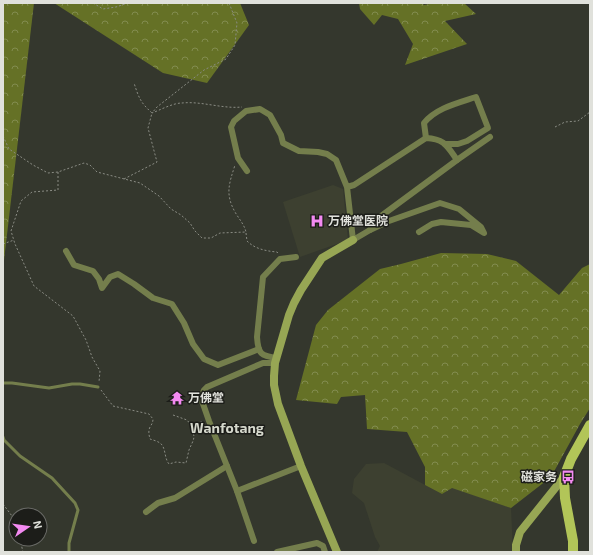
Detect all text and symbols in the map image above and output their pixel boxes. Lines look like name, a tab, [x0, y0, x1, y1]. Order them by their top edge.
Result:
hospital icon: 万佛堂医院	[309, 213, 325, 229]
place label: 万佛堂医院	[328, 213, 388, 227]
temple icon: 万佛堂	[169, 390, 185, 406]
place label: 万佛堂	[188, 390, 224, 404]
district label: Wanfotang	[190, 419, 264, 436]
place label: 磁家务	[521, 469, 557, 483]
bus stop icon: 磁家务	[560, 469, 576, 485]
north arrow	[8, 507, 48, 547]
text: N	[31, 519, 45, 530]

